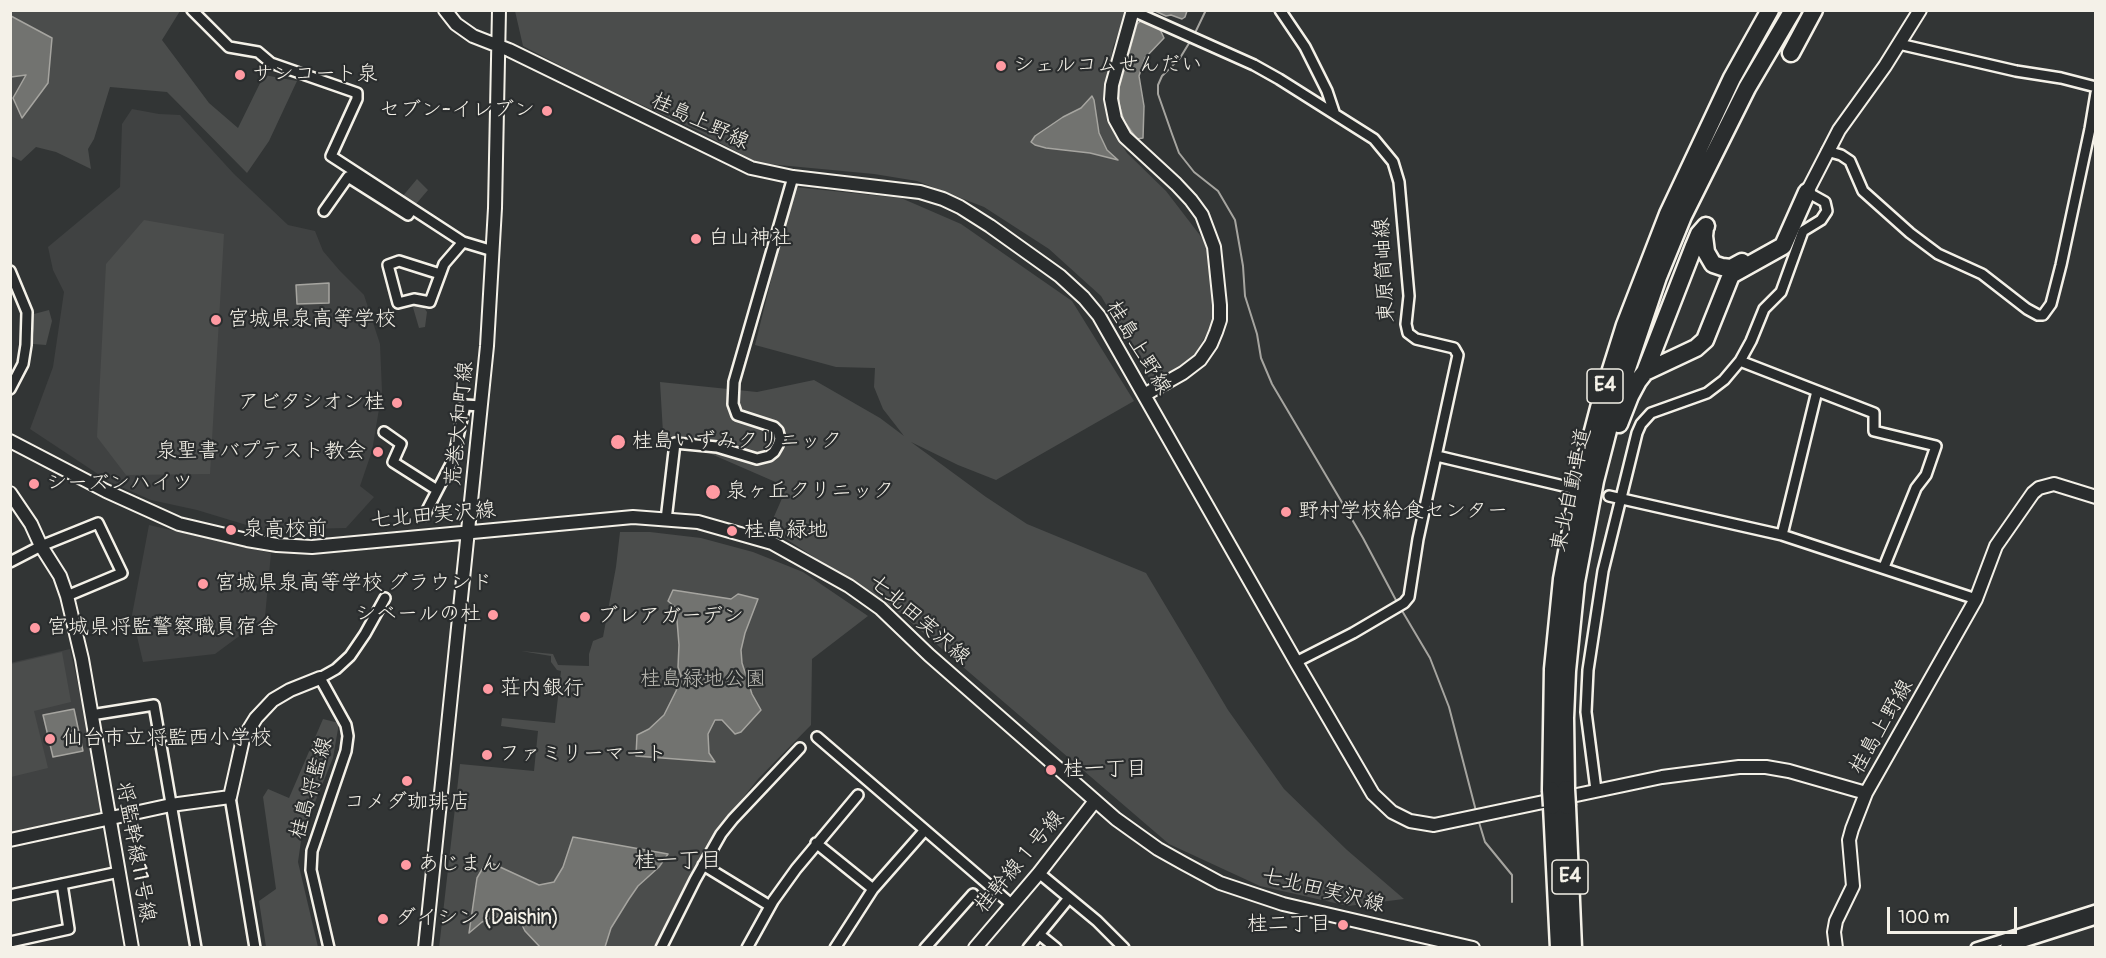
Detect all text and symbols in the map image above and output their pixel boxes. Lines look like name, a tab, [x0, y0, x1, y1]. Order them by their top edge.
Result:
place label: シェルコムせんだい	[1013, 53, 1202, 79]
marker: シェルコムせんだい	[994, 59, 1008, 73]
place label: サンコート泉	[252, 62, 378, 88]
marker: サンコート泉	[233, 68, 247, 82]
street label: 桂島上野線	[647, 88, 753, 156]
place label: セブン-イレブン	[379, 98, 535, 124]
marker: セブン-イレブン	[540, 104, 554, 118]
street label: 東原筒岫線	[1370, 217, 1400, 323]
place label: 白山神社	[708, 226, 792, 252]
marker: 白山神社	[689, 232, 703, 246]
street label: 桂島上野線	[1100, 297, 1176, 399]
place label: 宮城県泉高等学校	[228, 307, 396, 333]
marker: 宮城県泉高等学校	[209, 313, 223, 327]
street label: 荒巻大和町線	[441, 360, 479, 488]
road number: E4	[1587, 369, 1623, 403]
place label: アビタシオン桂	[238, 390, 385, 416]
marker: アビタシオン桂	[390, 396, 404, 410]
street label: 東北自動車道	[1547, 426, 1597, 554]
place label: 桂島いずみクリニック	[632, 429, 842, 455]
marker: 桂島いずみクリニック	[609, 433, 627, 451]
place label: 泉聖書バプテスト教会	[156, 439, 366, 465]
marker: 泉聖書バプテスト教会	[371, 445, 385, 459]
place label: シーズンハイツ	[46, 471, 193, 497]
marker: シーズンハイツ	[27, 477, 41, 491]
place label: 泉ヶ丘クリニック	[726, 479, 894, 505]
marker: 泉ヶ丘クリニック	[704, 483, 722, 501]
street label: 七北田実沢線	[369, 498, 497, 534]
place label: 野村学校給食センター	[1298, 499, 1508, 525]
marker: 野村学校給食センター	[1279, 505, 1293, 519]
place label: 泉高校前	[243, 517, 327, 543]
place label: 桂島緑地	[744, 518, 828, 544]
marker: 泉高校前	[224, 523, 238, 537]
marker: 桂島緑地	[725, 524, 739, 538]
street label: 七北田実沢線	[863, 569, 975, 671]
place label: 宮城県泉高等学校 グラウンド	[215, 571, 493, 597]
marker: 宮城県泉高等学校 グラウンド	[196, 577, 210, 591]
place label: シベールの杜	[355, 602, 481, 628]
place label: ブレアガーデン	[597, 604, 744, 630]
marker: シベールの杜	[486, 608, 500, 622]
marker: ブレアガーデン	[578, 610, 592, 624]
place label: 宮城県将監警察職員宿舎	[47, 615, 278, 641]
marker: 宮城県将監警察職員宿舎	[28, 621, 42, 635]
park label: 桂島緑地公園	[640, 667, 766, 693]
street label: 桂島上野線	[1845, 675, 1919, 779]
place label: 荘内銀行	[500, 676, 584, 702]
marker: 荘内銀行	[481, 682, 495, 696]
place label: 仙台市立将監西小学校	[62, 726, 272, 752]
marker: 仙台市立将監西小学校	[43, 732, 57, 746]
street label: 桂島将監線	[285, 734, 339, 842]
place label: ファミリーマート	[499, 742, 667, 768]
marker: ファミリーマート	[480, 748, 494, 762]
place label: 桂一丁目	[1063, 757, 1147, 783]
marker: 桂一丁目	[1044, 763, 1058, 777]
marker: コメダ珈琲店	[400, 774, 414, 788]
street label: 将監幹線11号線	[110, 780, 160, 924]
place label: コメダ珈琲店	[344, 790, 470, 816]
street label: 桂幹線１号線	[970, 806, 1070, 918]
district label: 桂一丁目	[634, 848, 722, 874]
place label: あじまん	[418, 852, 502, 878]
marker: あじまん	[399, 858, 413, 872]
road number: E4	[1552, 860, 1588, 894]
street label: 七北田実沢線	[1259, 864, 1387, 918]
scale bar	[1890, 895, 2020, 933]
place label: ダイシン (Daishin)	[395, 906, 559, 932]
text: 100 m	[1898, 906, 1950, 929]
marker: ダイシン (Daishin)	[376, 912, 390, 926]
place label: 桂二丁目	[1247, 912, 1331, 938]
marker: 桂二丁目	[1336, 918, 1350, 932]

